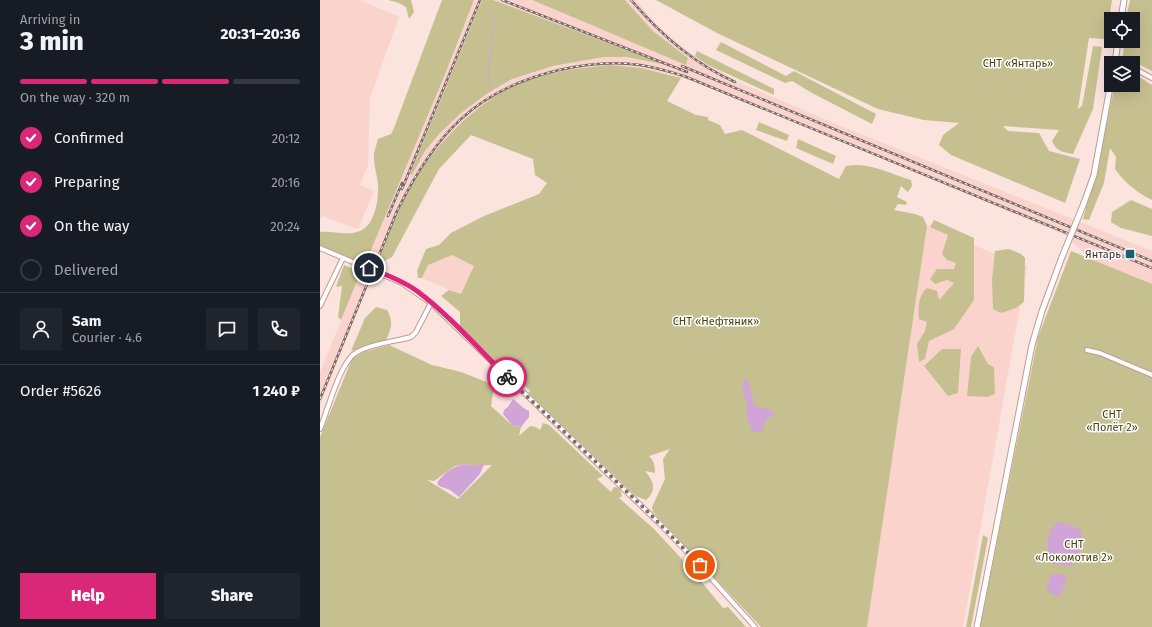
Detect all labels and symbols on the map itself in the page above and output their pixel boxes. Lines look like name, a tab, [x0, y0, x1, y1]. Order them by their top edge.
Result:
park label: СНТ «Янтарь»	[983, 57, 1053, 70]
place label: Янтарь	[1085, 248, 1121, 261]
marker: Янтарь	[1124, 248, 1136, 260]
pin	[352, 251, 386, 285]
park label: СНТ «Нефтяник»	[673, 315, 759, 328]
courier	[487, 357, 527, 397]
park label: СНТ «Полёт 2»	[1086, 408, 1138, 434]
park label: СНТ «Локомотив 2»	[1035, 538, 1113, 564]
pin	[683, 548, 717, 582]

